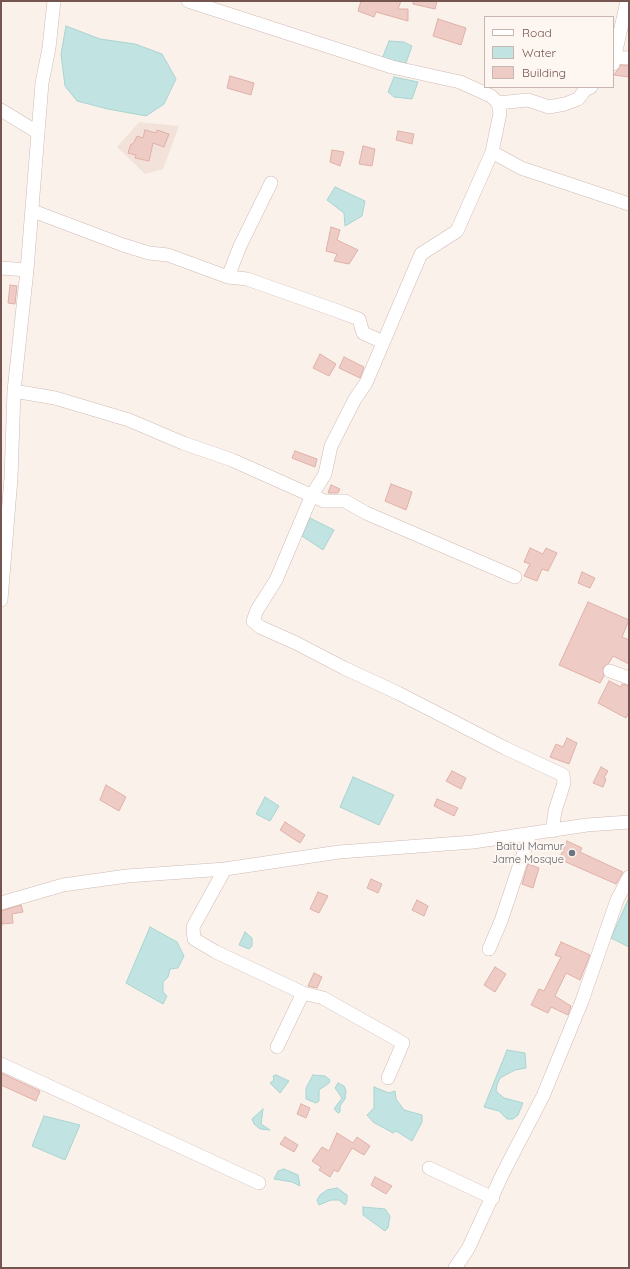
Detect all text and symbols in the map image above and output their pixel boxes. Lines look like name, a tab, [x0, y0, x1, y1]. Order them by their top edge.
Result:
legend	[484, 16, 614, 88]
text: Road	[522, 25, 552, 40]
text: Water	[522, 45, 556, 60]
text: Building	[522, 65, 566, 80]
place label: Baitul Mamur Jame Mosque	[492, 840, 564, 866]
marker: Baitul Mamur Jame Mosque	[567, 848, 577, 858]

